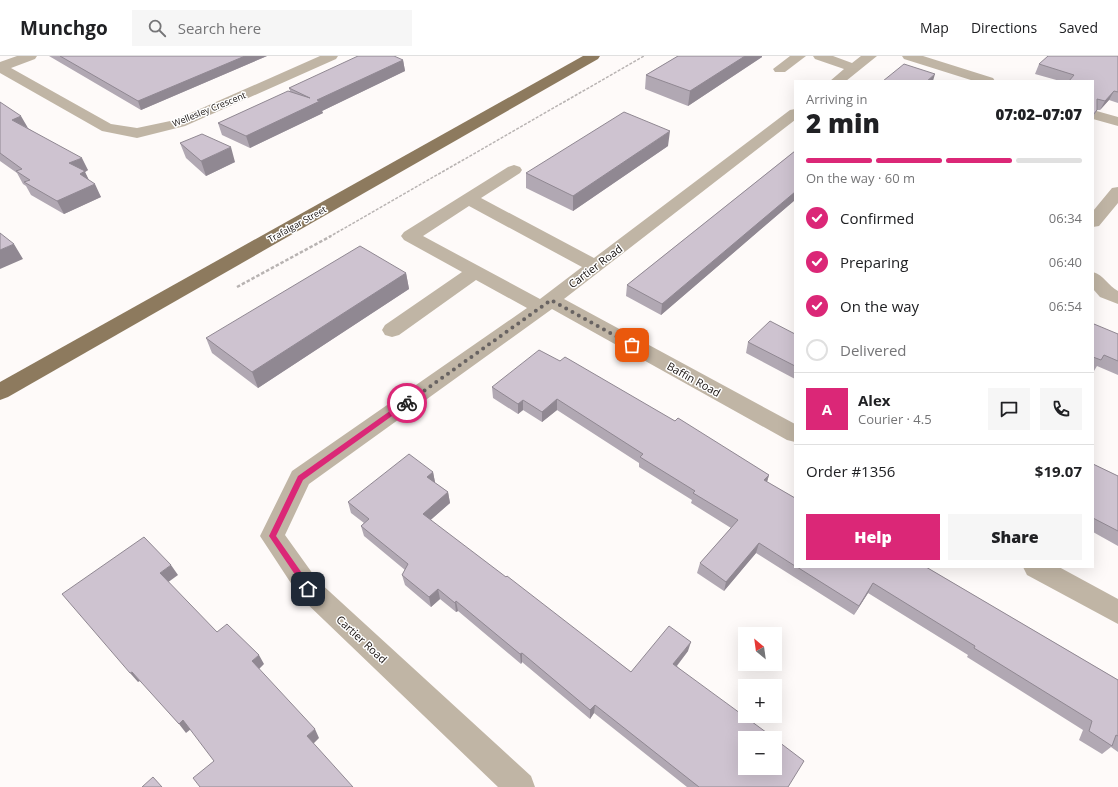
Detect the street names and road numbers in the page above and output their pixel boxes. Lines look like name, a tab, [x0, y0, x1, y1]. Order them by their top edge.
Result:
street label: Wellesley Crescent	[170, 88, 248, 130]
street label: Trafalgar Street	[265, 203, 329, 245]
street label: Cartier Road	[565, 241, 625, 291]
street label: Baffin Road	[664, 358, 724, 400]
street label: Cartier Road	[333, 612, 391, 666]

